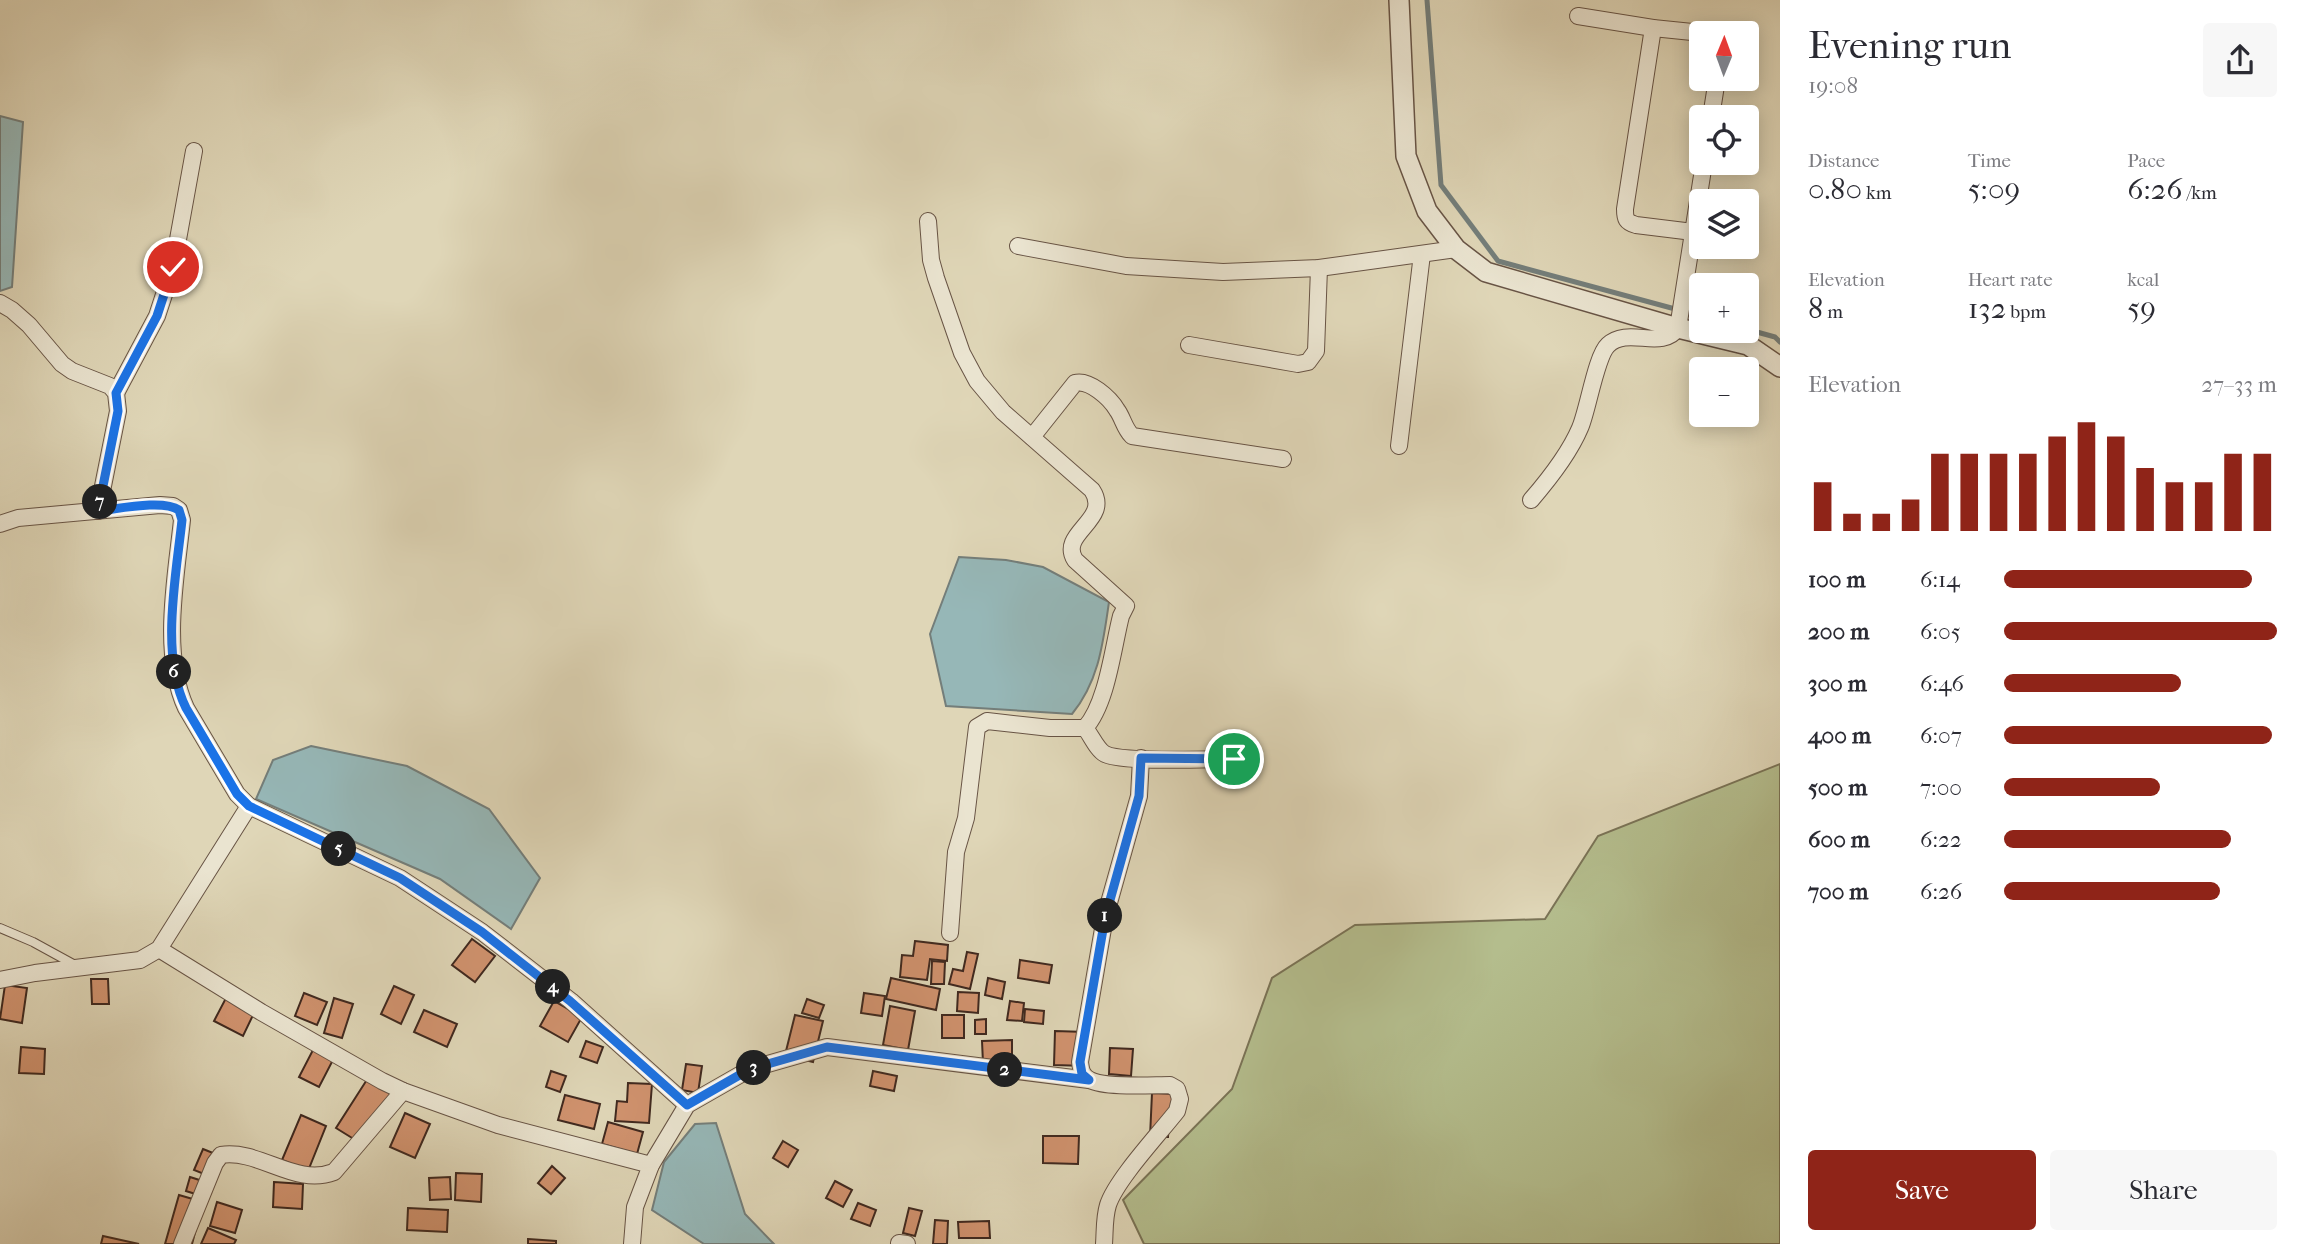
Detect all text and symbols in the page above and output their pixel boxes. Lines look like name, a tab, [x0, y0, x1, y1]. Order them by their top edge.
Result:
north arrow	[1689, 21, 1759, 91]
map controls	[1689, 21, 1759, 427]
text: Evening run	[1808, 23, 2011, 68]
button: share	[2203, 23, 2277, 97]
text: 19:08	[1808, 72, 1858, 99]
button: locate	[1689, 105, 1759, 175]
text: Distance	[1808, 150, 1879, 172]
text: Time	[1968, 150, 2011, 172]
text: Pace	[2127, 150, 2165, 172]
text: 0.80	[1808, 172, 1862, 207]
text: 5:09	[1968, 172, 2020, 207]
text: 6:26	[2127, 172, 2183, 207]
text: km	[1862, 182, 1892, 204]
text: /km	[2183, 182, 2217, 204]
button: layers	[1689, 189, 1759, 259]
pin	[143, 237, 203, 297]
icon: check	[154, 248, 192, 286]
text: Elevation	[1808, 269, 1885, 291]
text: Heart rate	[1968, 269, 2053, 291]
text: kcal	[2127, 269, 2159, 291]
button: +	[1689, 273, 1759, 343]
text: 8	[1808, 291, 1823, 326]
text: 132	[1968, 291, 2006, 326]
text: 59	[2127, 291, 2156, 326]
text: m	[1823, 301, 1843, 323]
text: bpm	[2006, 301, 2046, 323]
button: −	[1689, 357, 1759, 427]
text: Elevation	[1808, 371, 1901, 398]
text: 27–33 m	[2201, 371, 2277, 398]
pin: 7	[82, 484, 118, 520]
text: 7	[95, 490, 104, 512]
text: 100 m	[1808, 566, 1866, 593]
text: 6:14	[1920, 566, 1960, 593]
text: 200 m	[1808, 618, 1869, 645]
text: 6:05	[1920, 618, 1961, 645]
pin: 6	[156, 654, 192, 690]
text: 6	[168, 660, 179, 682]
text: 300 m	[1808, 670, 1867, 697]
text: 6:46	[1920, 670, 1964, 697]
text: 400 m	[1808, 722, 1871, 749]
text: 6:07	[1920, 722, 1962, 749]
pin	[1204, 729, 1264, 789]
icon: arrive	[1215, 740, 1253, 778]
text: 500 m	[1808, 774, 1867, 801]
text: 7:00	[1920, 774, 1962, 801]
text: 600 m	[1808, 826, 1870, 853]
text: 6:22	[1920, 826, 1962, 853]
pin: 5	[322, 832, 356, 866]
text: 5	[334, 837, 343, 859]
text: 700 m	[1808, 878, 1868, 905]
text: 6:26	[1920, 878, 1962, 905]
pin: 1	[1088, 898, 1122, 934]
text: 1	[1101, 904, 1108, 926]
pin: 4	[536, 970, 570, 1004]
text: 4	[547, 975, 558, 997]
pin: 3	[736, 1050, 772, 1086]
pin: 2	[988, 1052, 1023, 1088]
text: 3	[750, 1056, 757, 1078]
text: 2	[1000, 1058, 1009, 1080]
button: Save	[1808, 1150, 2036, 1230]
button: Share	[2050, 1150, 2277, 1230]

